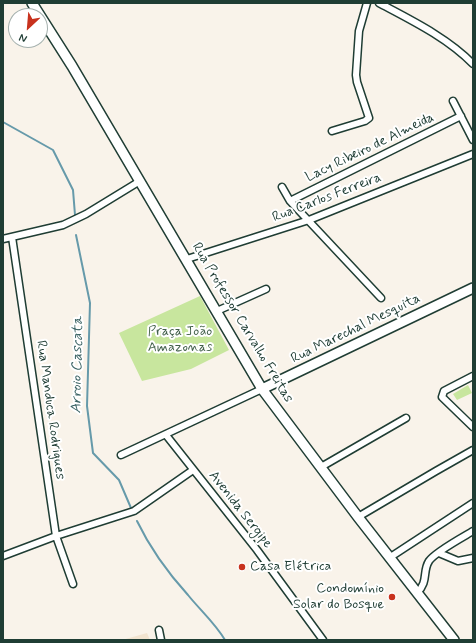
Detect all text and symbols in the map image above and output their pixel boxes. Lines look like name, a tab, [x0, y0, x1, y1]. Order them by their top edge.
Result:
north arrow	[8, 8, 48, 48]
text: N	[17, 30, 30, 46]
street label: Lacy Ribeiro de Almeida	[303, 110, 437, 186]
street label: Rua Carlos Ferreira	[270, 169, 384, 227]
street label: Rua Professor Carvalho Freitas	[188, 240, 296, 406]
street label: Rua Marechal Mesquita	[289, 290, 423, 368]
water label: Arroio Cascata	[68, 316, 88, 414]
park label: Praça João Amazonas	[148, 324, 212, 356]
street label: Rua Manduca Rodrigues	[32, 339, 68, 481]
street label: Avenida Sergipe	[205, 468, 275, 552]
place label: Casa Elétrica	[250, 559, 331, 575]
marker: Casa Elétrica	[237, 562, 247, 572]
place label: Condomínio Solar do Bosque	[293, 581, 384, 614]
marker: Condomínio Solar do Bosque	[387, 592, 397, 602]

